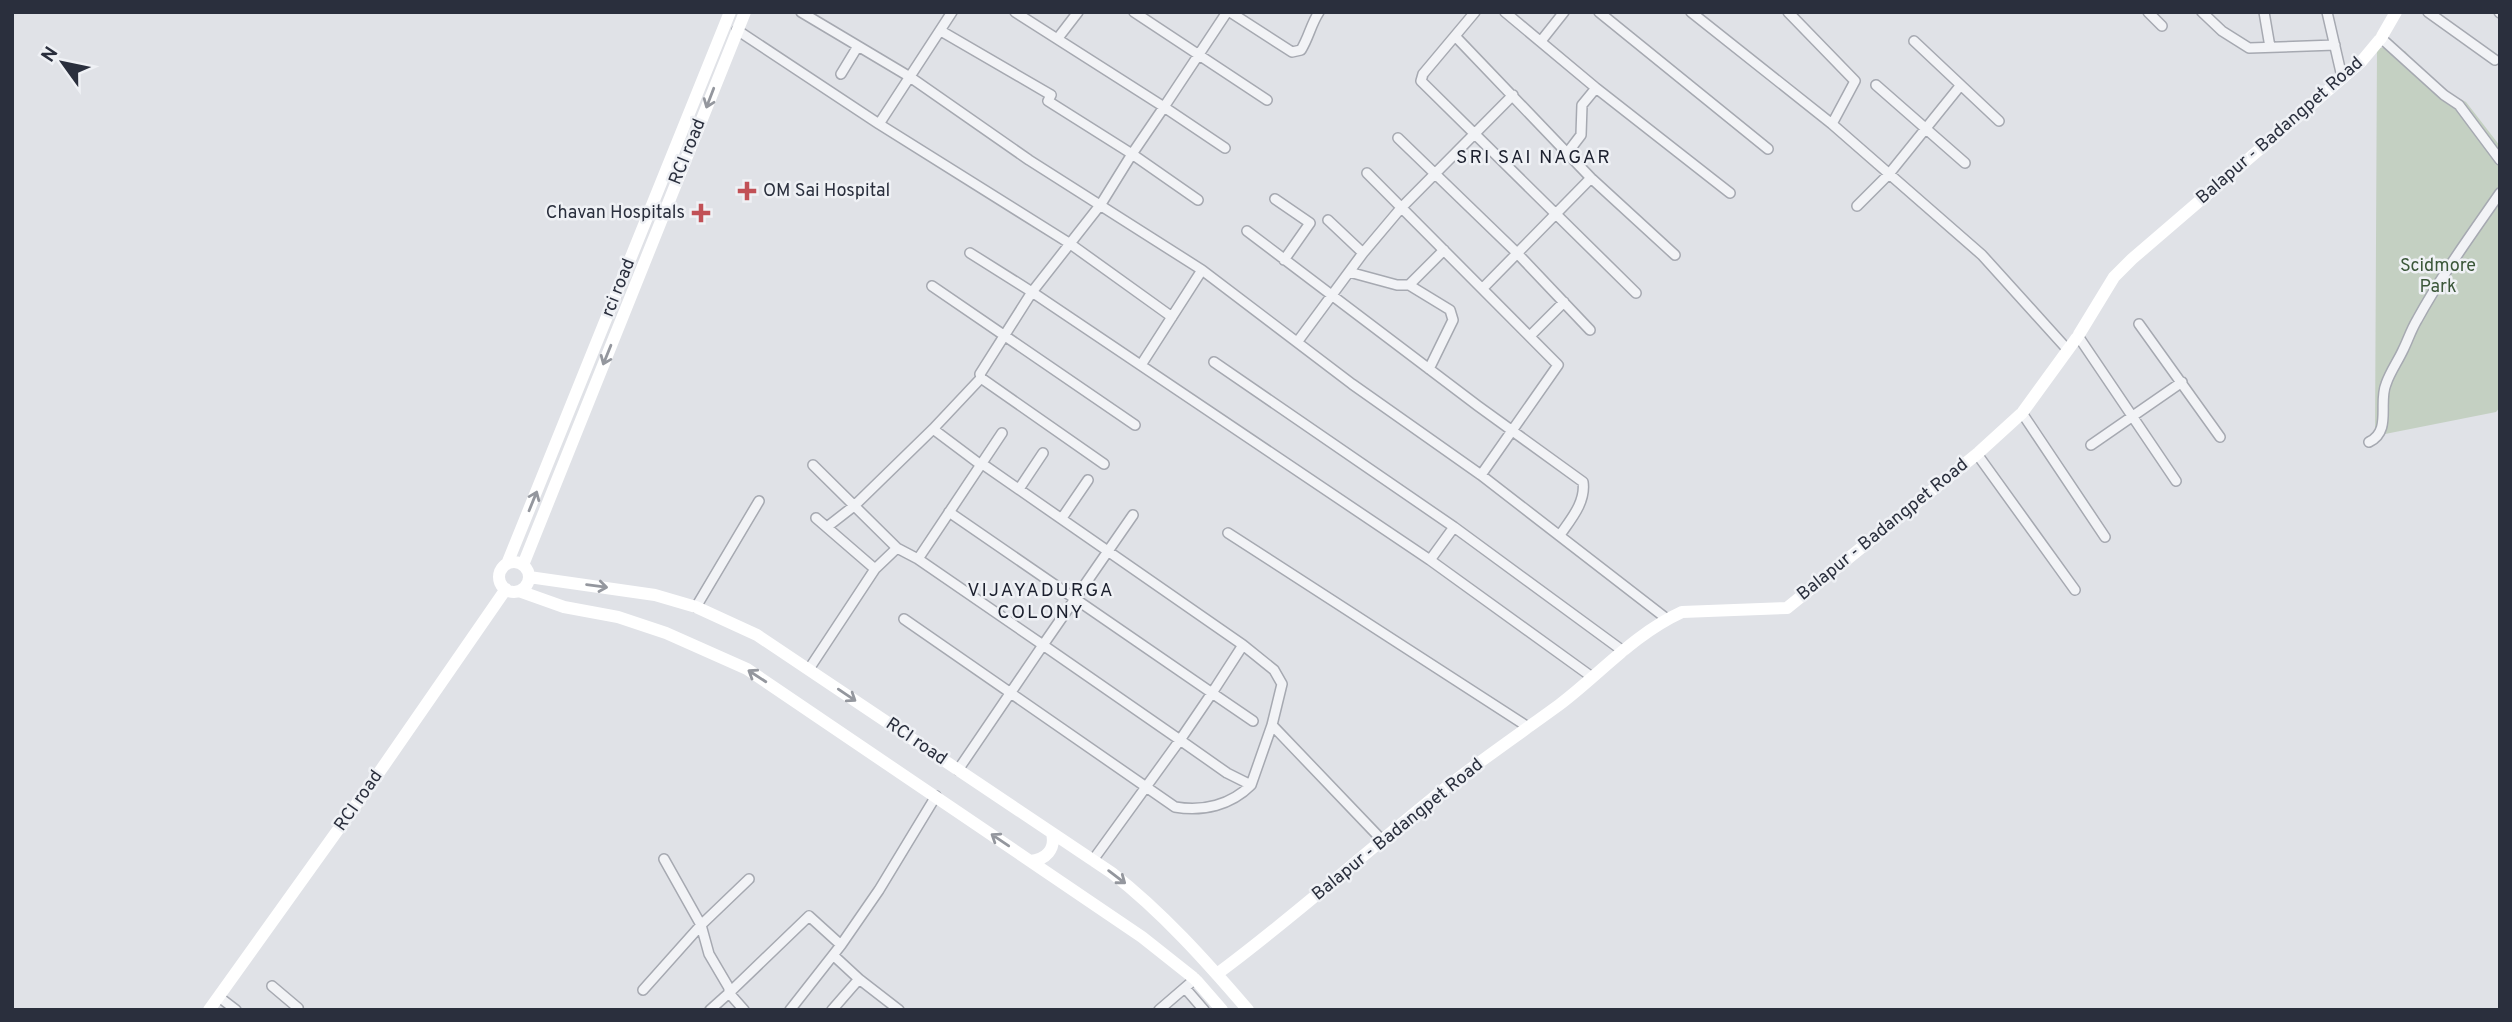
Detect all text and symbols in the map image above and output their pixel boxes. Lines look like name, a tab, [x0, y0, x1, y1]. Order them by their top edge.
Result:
north arrow	[28, 28, 98, 98]
text: N	[37, 43, 64, 67]
street label: Balapur - Badangpet Road	[2192, 52, 2368, 210]
one-way arrow	[702, 87, 715, 109]
street label: RCI road	[664, 116, 712, 188]
district label: SRI SAI NAGAR	[1456, 146, 1612, 170]
place label: OM Sai Hospital	[763, 180, 890, 203]
marker: OM Sai Hospital	[737, 181, 757, 201]
place label: Chavan Hospitals	[546, 202, 685, 225]
marker: Chavan Hospitals	[691, 203, 711, 223]
street label: rci road	[597, 255, 641, 321]
park label: Scidmore Park	[2400, 255, 2476, 299]
one-way arrow	[600, 344, 613, 365]
street label: Balapur - Badangpet Road	[1793, 454, 1973, 606]
one-way arrow	[527, 491, 540, 512]
one-way arrow	[585, 579, 608, 592]
district label: VIJAYADURGA COLONY	[967, 579, 1115, 625]
one-way arrow	[748, 668, 767, 683]
one-way arrow	[837, 688, 856, 702]
street label: RCI road	[881, 713, 951, 771]
street label: Balapur - Badangpet Road	[1308, 754, 1488, 906]
street label: RCI road	[330, 766, 388, 836]
one-way arrow	[990, 833, 1010, 847]
one-way arrow	[1107, 869, 1125, 884]

